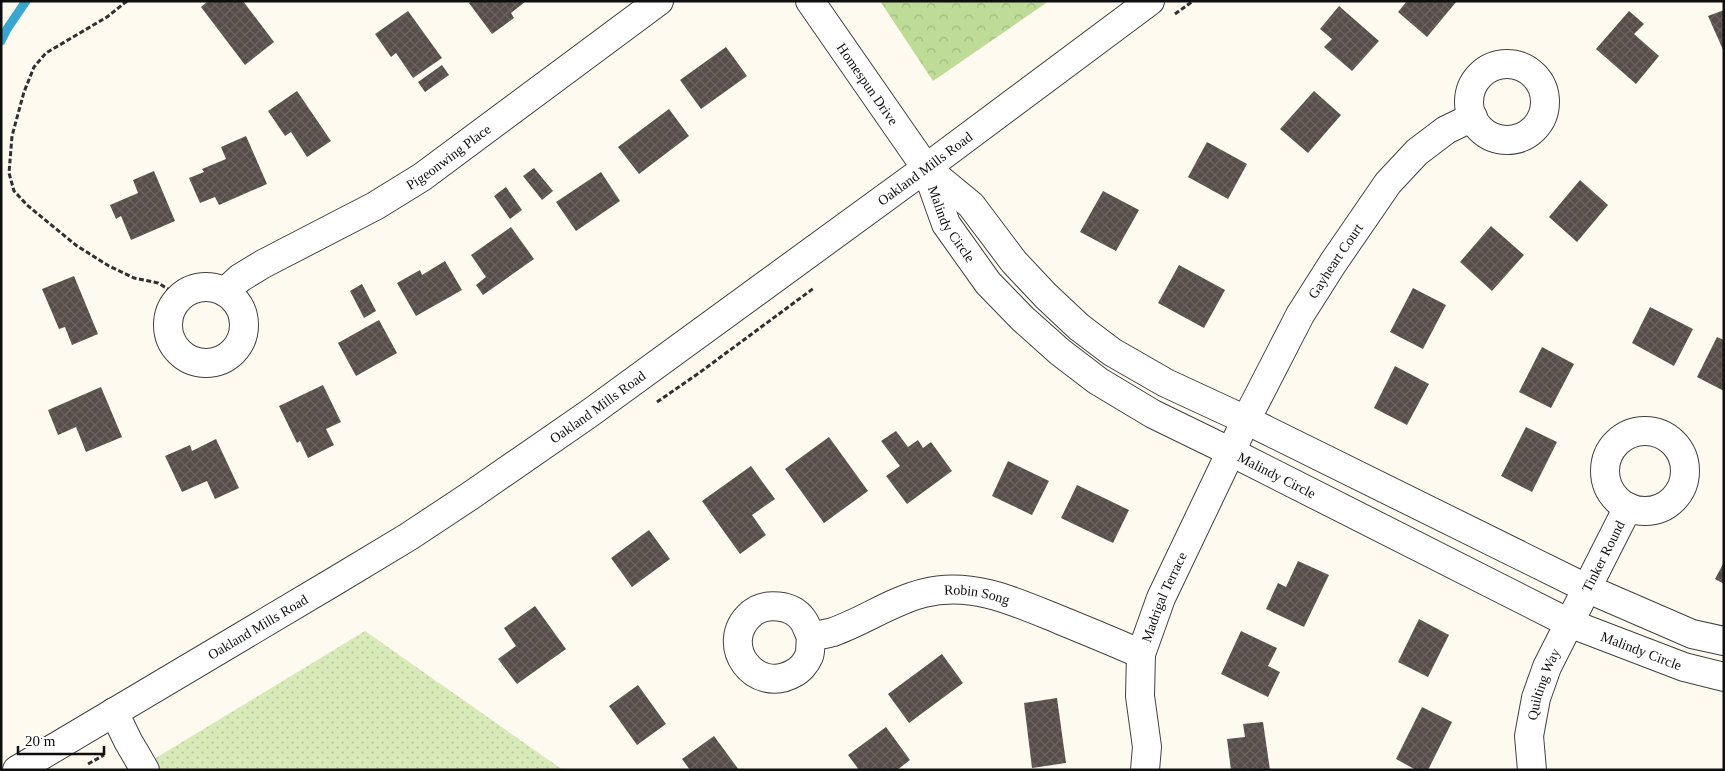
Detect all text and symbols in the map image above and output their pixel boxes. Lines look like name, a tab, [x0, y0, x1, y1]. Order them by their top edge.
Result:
street label: Homespun Drive	[834, 40, 901, 128]
street label: Pigeonwing Place	[403, 121, 494, 192]
street label: Oakland Mills Road	[875, 129, 975, 208]
street label: Malindy Circle	[925, 183, 978, 265]
street label: Gayheart Court	[1305, 220, 1366, 301]
street label: Oakland Mills Road	[547, 368, 648, 446]
street label: Malindy Circle	[1235, 449, 1318, 501]
street label: Tinker Round	[1579, 518, 1627, 594]
street label: Madrigal Terrace	[1138, 550, 1189, 644]
street label: Robin Song	[944, 582, 1012, 607]
street label: Oakland Mills Road	[205, 591, 310, 662]
street label: Malindy Circle	[1599, 628, 1684, 673]
street label: Quilting Way	[1525, 646, 1563, 721]
scale bar	[18, 724, 104, 756]
text: 20 m	[25, 733, 56, 749]

